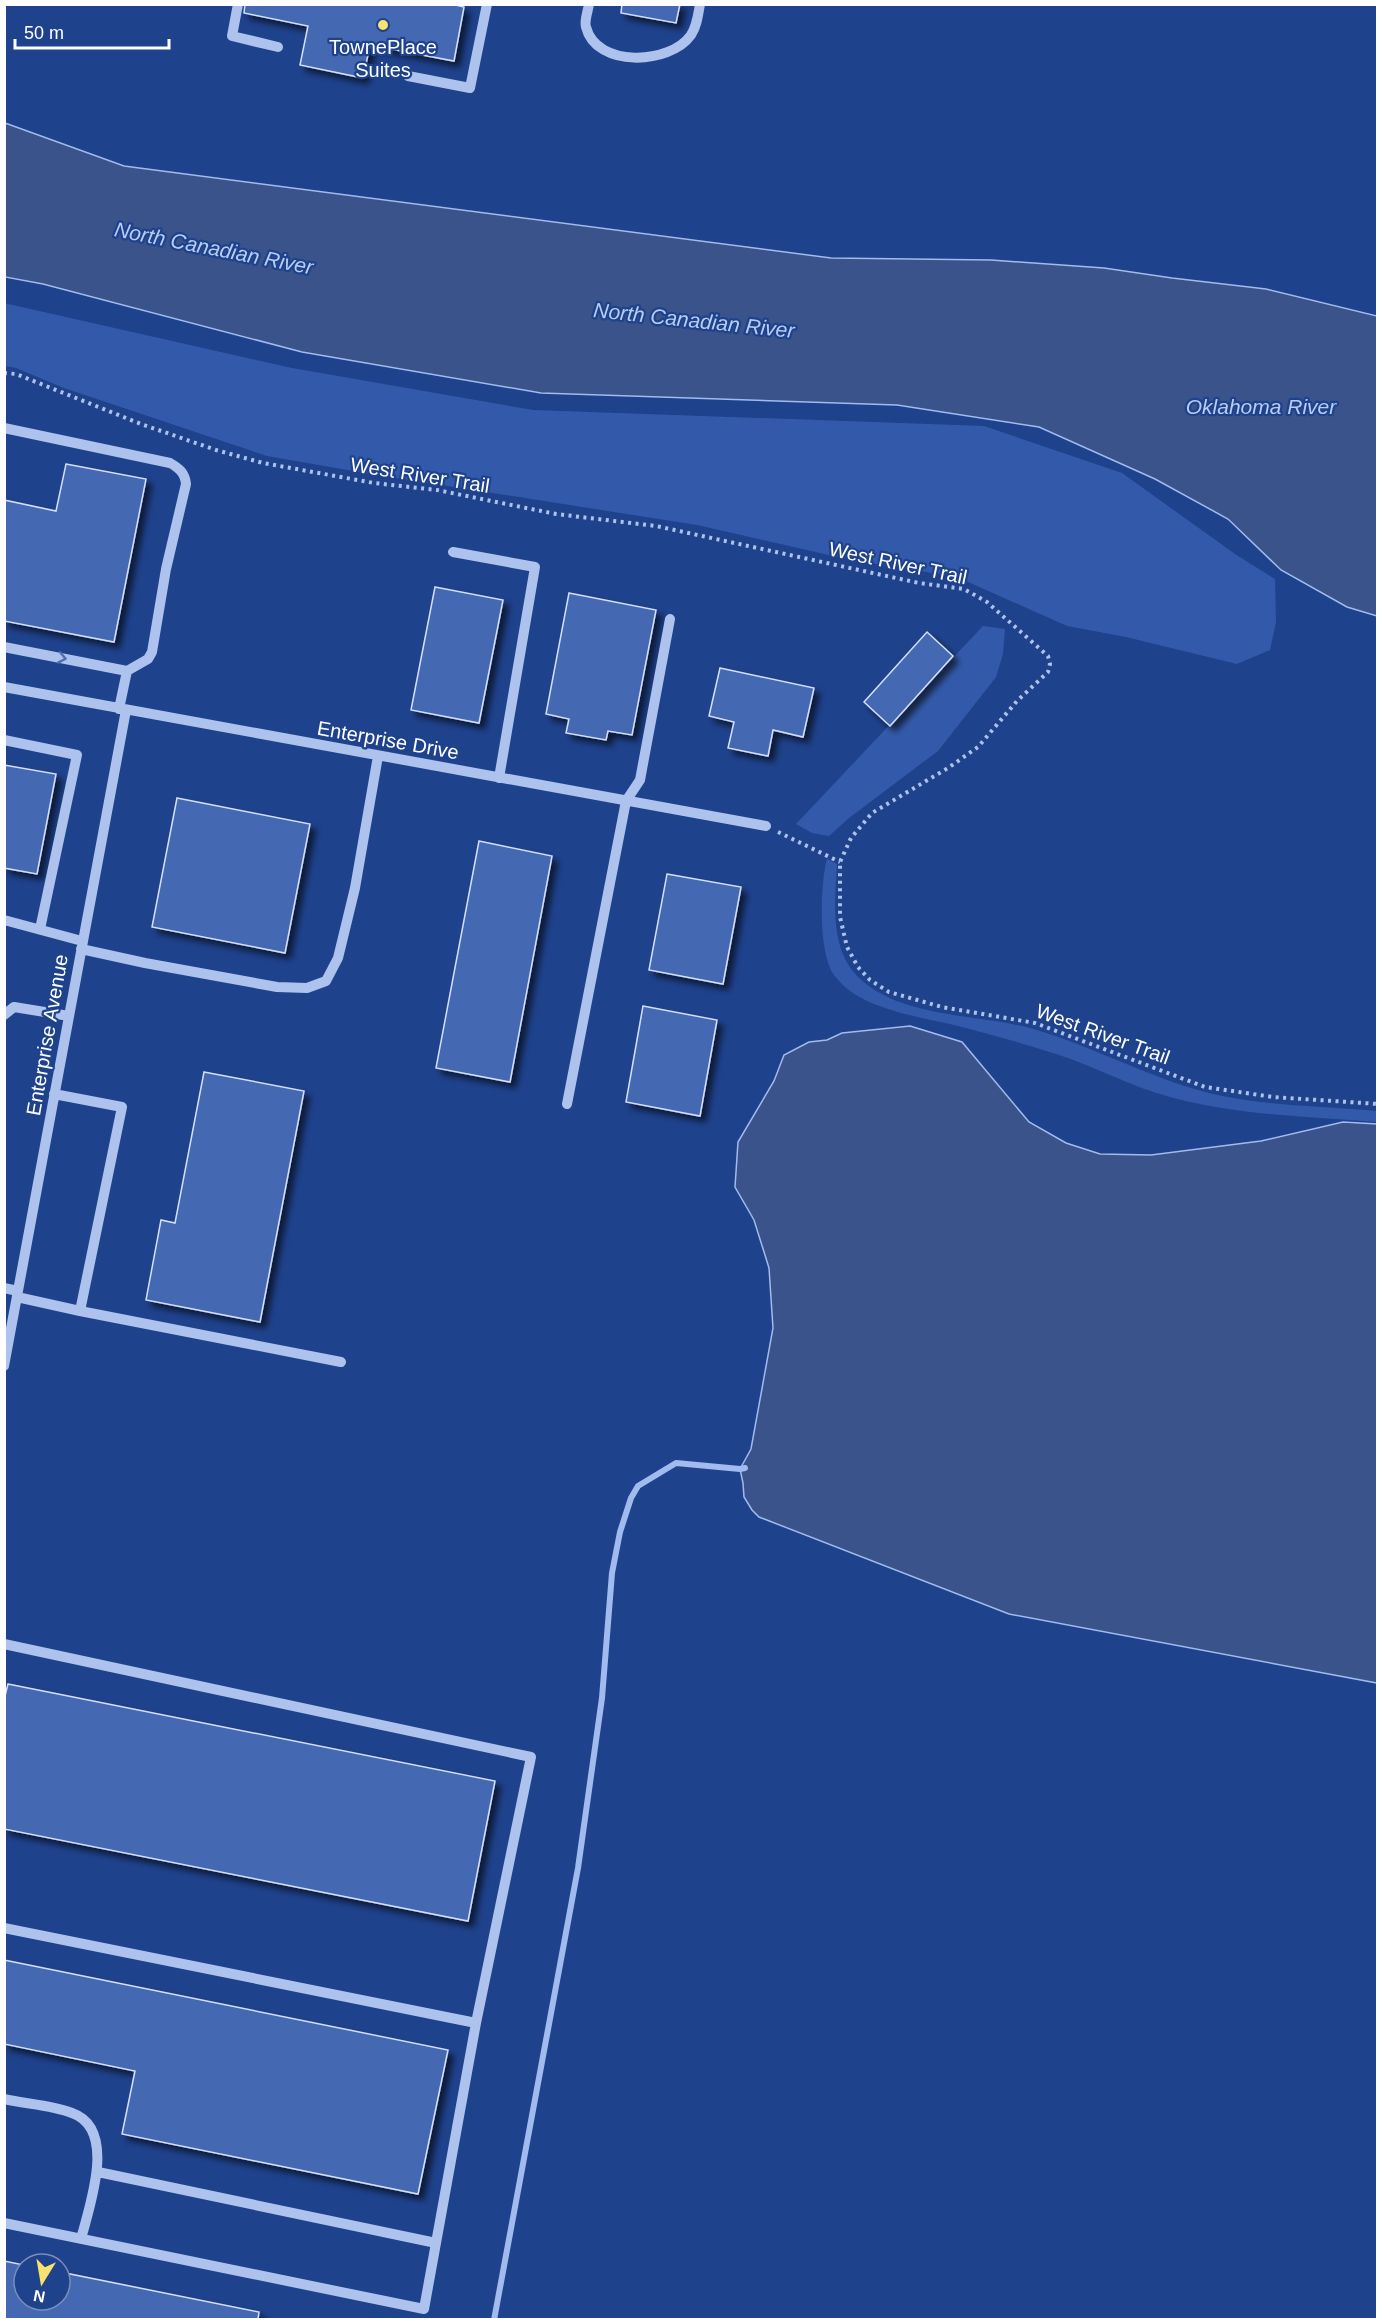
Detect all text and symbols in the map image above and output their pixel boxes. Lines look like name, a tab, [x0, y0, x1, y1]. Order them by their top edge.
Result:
scale bar	[15, 12, 170, 50]
marker: TownePlace Suites	[376, 18, 390, 32]
text: 50 m	[24, 23, 64, 43]
place label: TownePlace Suites	[329, 36, 437, 81]
water label: North Canadian River	[113, 217, 316, 279]
water label: North Canadian River	[592, 298, 797, 342]
water label: Oklahoma River	[1186, 395, 1337, 418]
street label: West River Trail	[349, 453, 491, 497]
street label: West River Trail	[827, 538, 969, 588]
one-way arrow	[57, 651, 67, 664]
street label: Enterprise Drive	[315, 717, 461, 763]
street label: Enterprise Avenue	[22, 953, 72, 1117]
street label: West River Trail	[1033, 1000, 1173, 1068]
north arrow	[12, 2252, 72, 2312]
text: N	[32, 2287, 47, 2306]

